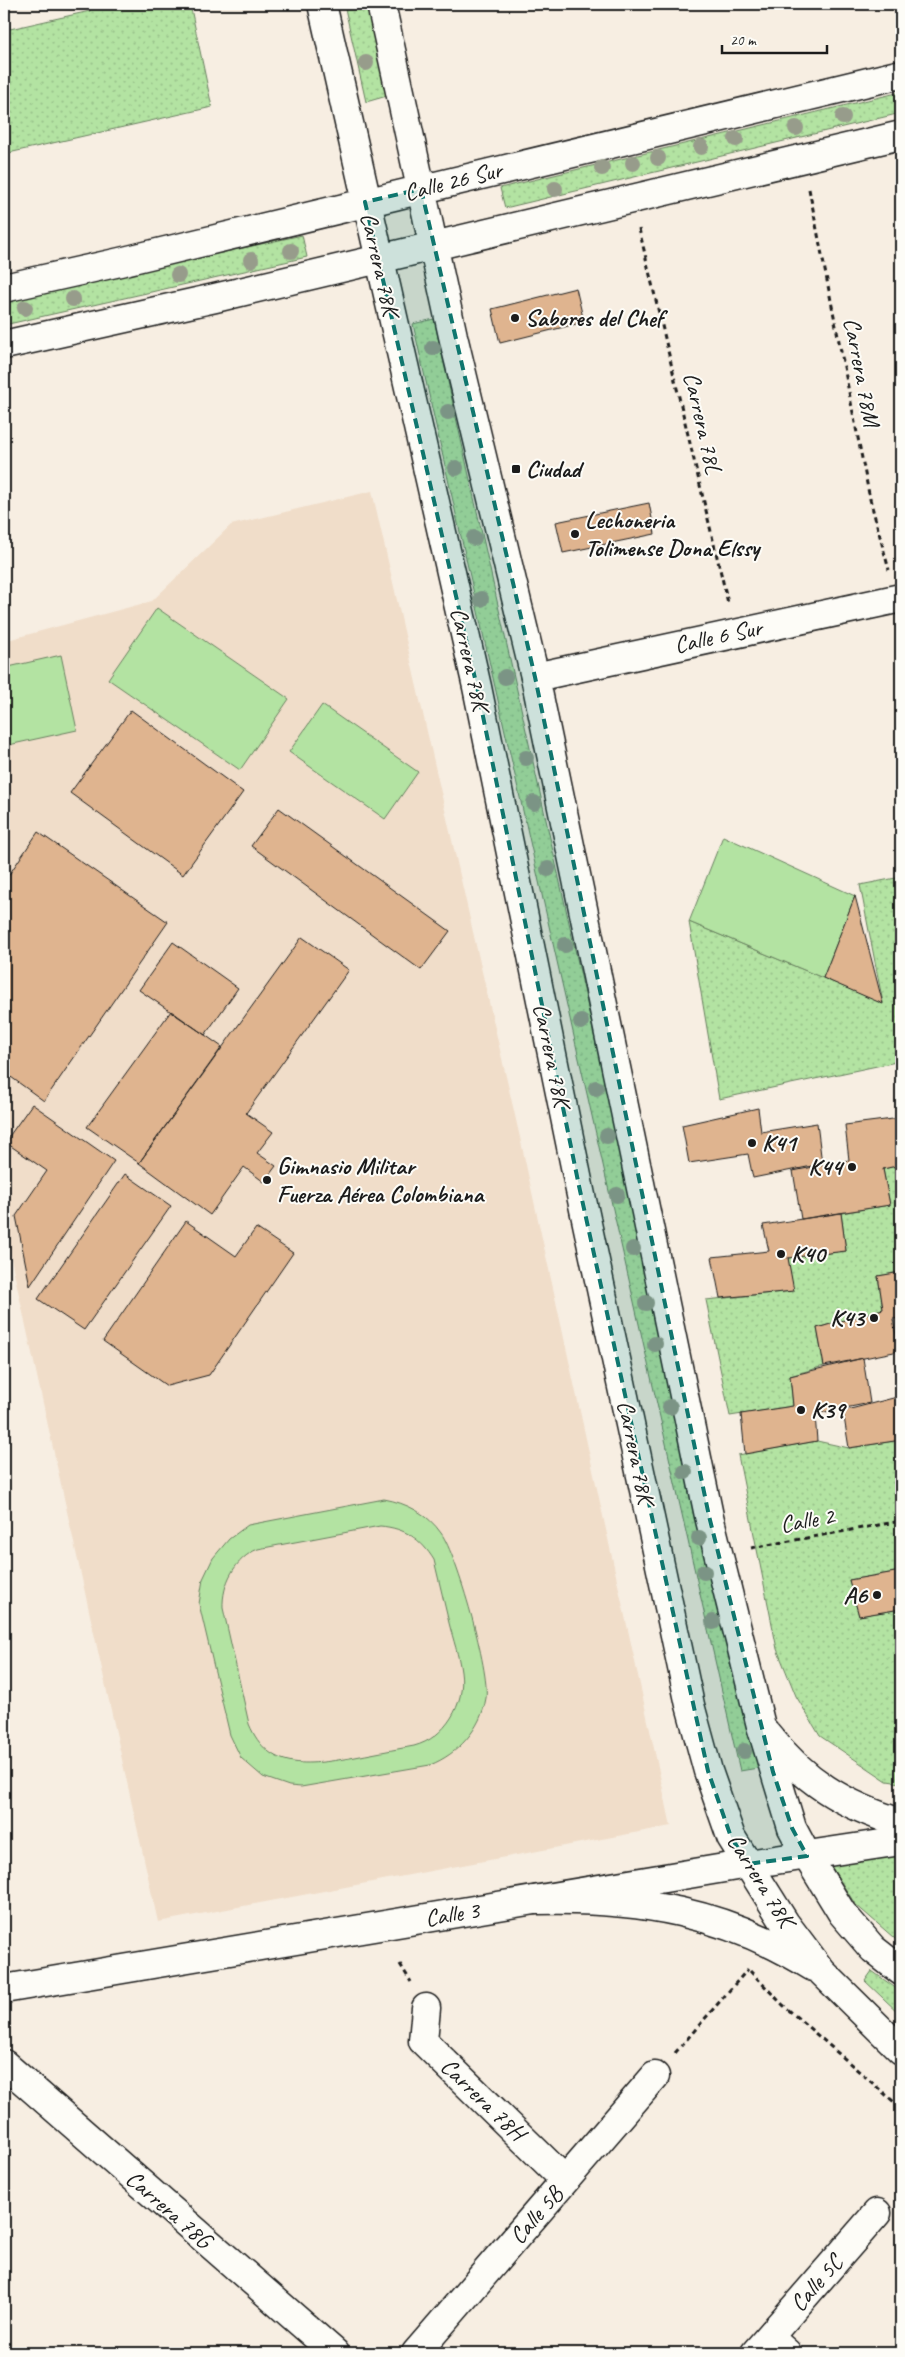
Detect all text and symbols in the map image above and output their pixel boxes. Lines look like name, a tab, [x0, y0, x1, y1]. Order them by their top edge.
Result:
scale bar	[722, 22, 828, 54]
text: 20 m	[730, 31, 757, 50]
street label: Calle 26 Sur	[401, 154, 507, 208]
street label: Carrera 78K	[354, 210, 408, 323]
place label: Sabores del Chef	[525, 303, 669, 333]
marker: Sabores del Chef	[509, 312, 521, 324]
street label: Carrera 78M	[837, 315, 888, 432]
street label: Carrera 78L	[677, 369, 729, 477]
place label: Ciudad	[526, 454, 585, 484]
marker: Ciudad	[510, 463, 522, 475]
place label: Lechoneria Tolimense Dona Elssy	[585, 505, 762, 563]
marker: Lechoneria Tolimense Dona Elssy	[569, 528, 581, 540]
street label: Carrera 78K	[444, 605, 498, 718]
street label: Calle 6 Sur	[671, 612, 767, 660]
street label: Carrera 78K	[526, 1001, 579, 1114]
place label: K41	[762, 1128, 799, 1158]
marker: K41	[746, 1137, 758, 1149]
place label: Gimnasio Militar Fuerza Aérea Colombiana	[277, 1151, 485, 1209]
place label: K44	[808, 1152, 845, 1182]
marker: K44	[846, 1161, 858, 1173]
marker: Gimnasio Militar Fuerza Aérea Colombiana	[261, 1174, 273, 1186]
place label: K40	[791, 1239, 827, 1269]
marker: K40	[775, 1248, 787, 1260]
place label: K43	[830, 1303, 866, 1333]
marker: K43	[868, 1312, 880, 1324]
place label: K39	[811, 1395, 847, 1425]
street label: Carrera 78K	[610, 1398, 663, 1511]
marker: K39	[795, 1404, 807, 1416]
street label: Calle 2	[778, 1500, 839, 1539]
place label: A6	[843, 1580, 869, 1610]
marker: A6	[871, 1589, 883, 1601]
street label: Carrera 78K	[721, 1828, 804, 1937]
street label: Calle 3	[423, 1895, 483, 1933]
street label: Carrera 78H	[434, 2051, 535, 2150]
street label: Carrera 78G	[120, 2163, 220, 2256]
street label: Calle 5B	[503, 2179, 570, 2250]
street label: Calle 5C	[783, 2246, 851, 2318]

